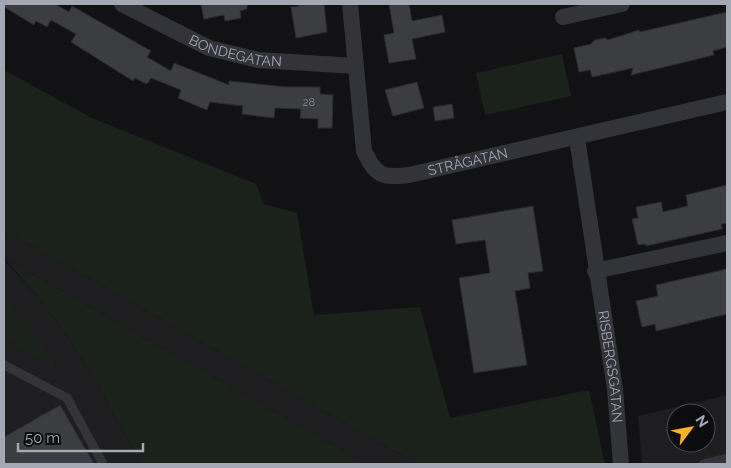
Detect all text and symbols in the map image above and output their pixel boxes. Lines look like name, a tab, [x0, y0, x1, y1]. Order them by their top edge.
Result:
street label: BONDEGATAN	[186, 31, 282, 69]
house number: 28	[303, 96, 315, 109]
street label: STRÅGATAN	[426, 145, 509, 178]
street label: RISBERGSGATAN	[595, 309, 626, 423]
north arrow	[666, 403, 716, 453]
text: N	[692, 412, 712, 430]
scale bar	[18, 420, 142, 452]
text: 50 m	[25, 429, 60, 447]

